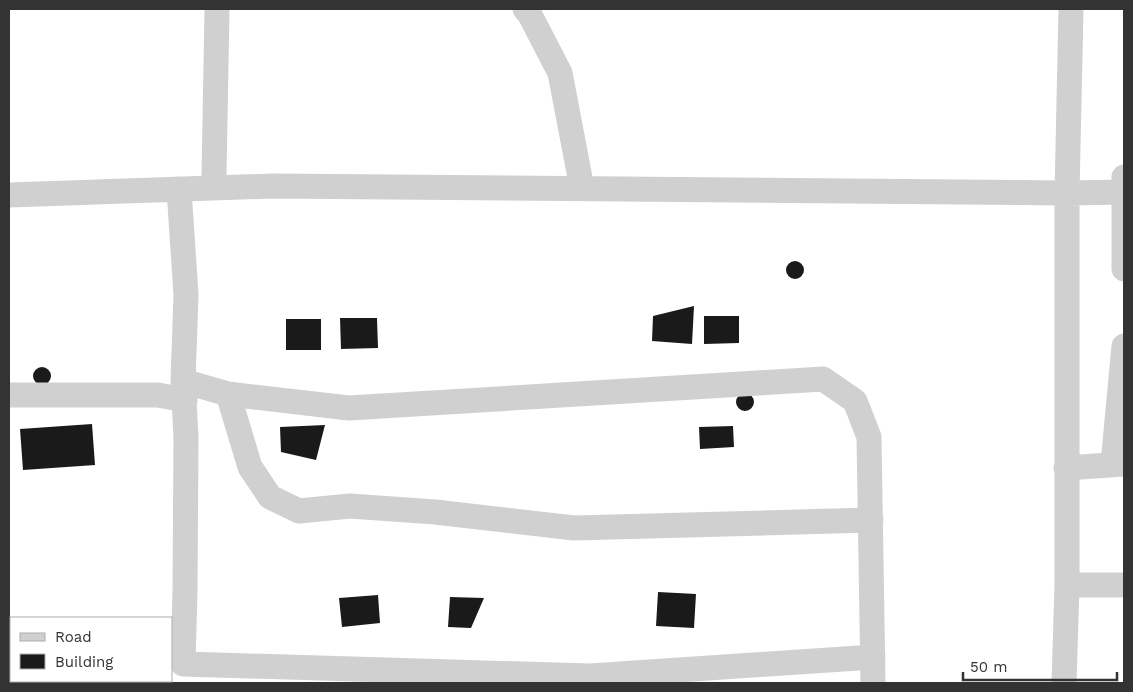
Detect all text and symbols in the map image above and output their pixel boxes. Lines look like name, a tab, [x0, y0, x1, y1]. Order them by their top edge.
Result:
legend	[10, 617, 172, 682]
text: Road	[55, 628, 92, 646]
scale bar	[963, 650, 1117, 682]
text: Building	[55, 653, 113, 671]
text: 50 m	[970, 658, 1007, 676]

